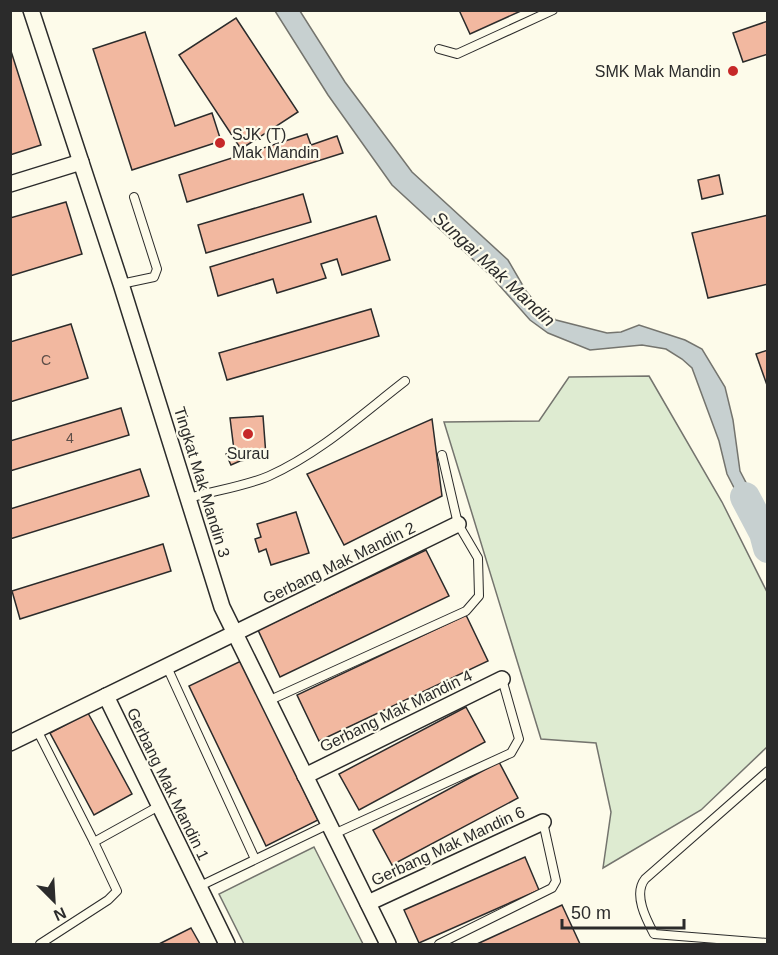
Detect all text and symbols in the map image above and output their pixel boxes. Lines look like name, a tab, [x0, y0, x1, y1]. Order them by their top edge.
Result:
place label: SMK Mak Mandin	[595, 63, 721, 80]
marker: SMK Mak Mandin	[726, 64, 740, 78]
place label: SJK (T) Mak Mandin	[232, 126, 319, 161]
marker: SJK (T) Mak Mandin	[213, 136, 227, 150]
water label: Sungai Mak Mandin	[429, 207, 559, 331]
house number: C	[41, 352, 51, 368]
street label: Tingkat Mak Mandin 3	[171, 405, 233, 560]
marker: Surau	[241, 427, 255, 441]
house number: 4	[66, 430, 74, 446]
place label: Surau	[227, 445, 269, 462]
street label: Gerbang Mak Mandin 2	[260, 519, 418, 607]
street label: Gerbang Mak Mandin 4	[317, 667, 475, 755]
street label: Gerbang Mak Mandin 1	[124, 705, 212, 863]
street label: Gerbang Mak Mandin 6	[369, 803, 527, 889]
north arrow	[24, 871, 84, 931]
scale bar	[562, 892, 684, 930]
text: 50 m	[571, 903, 611, 923]
text: N	[51, 904, 69, 924]

